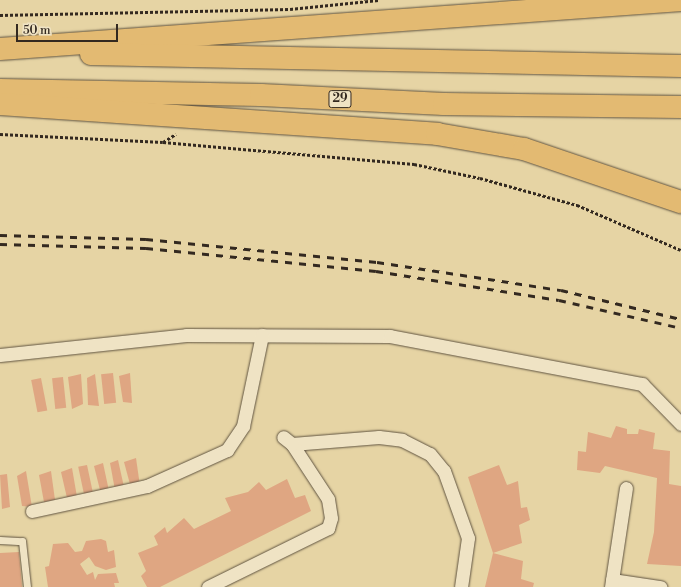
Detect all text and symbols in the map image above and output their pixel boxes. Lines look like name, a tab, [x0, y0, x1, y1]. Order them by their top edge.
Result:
scale bar	[18, 16, 120, 42]
text: 50 m	[23, 23, 51, 38]
road number: 29	[328, 89, 352, 109]

